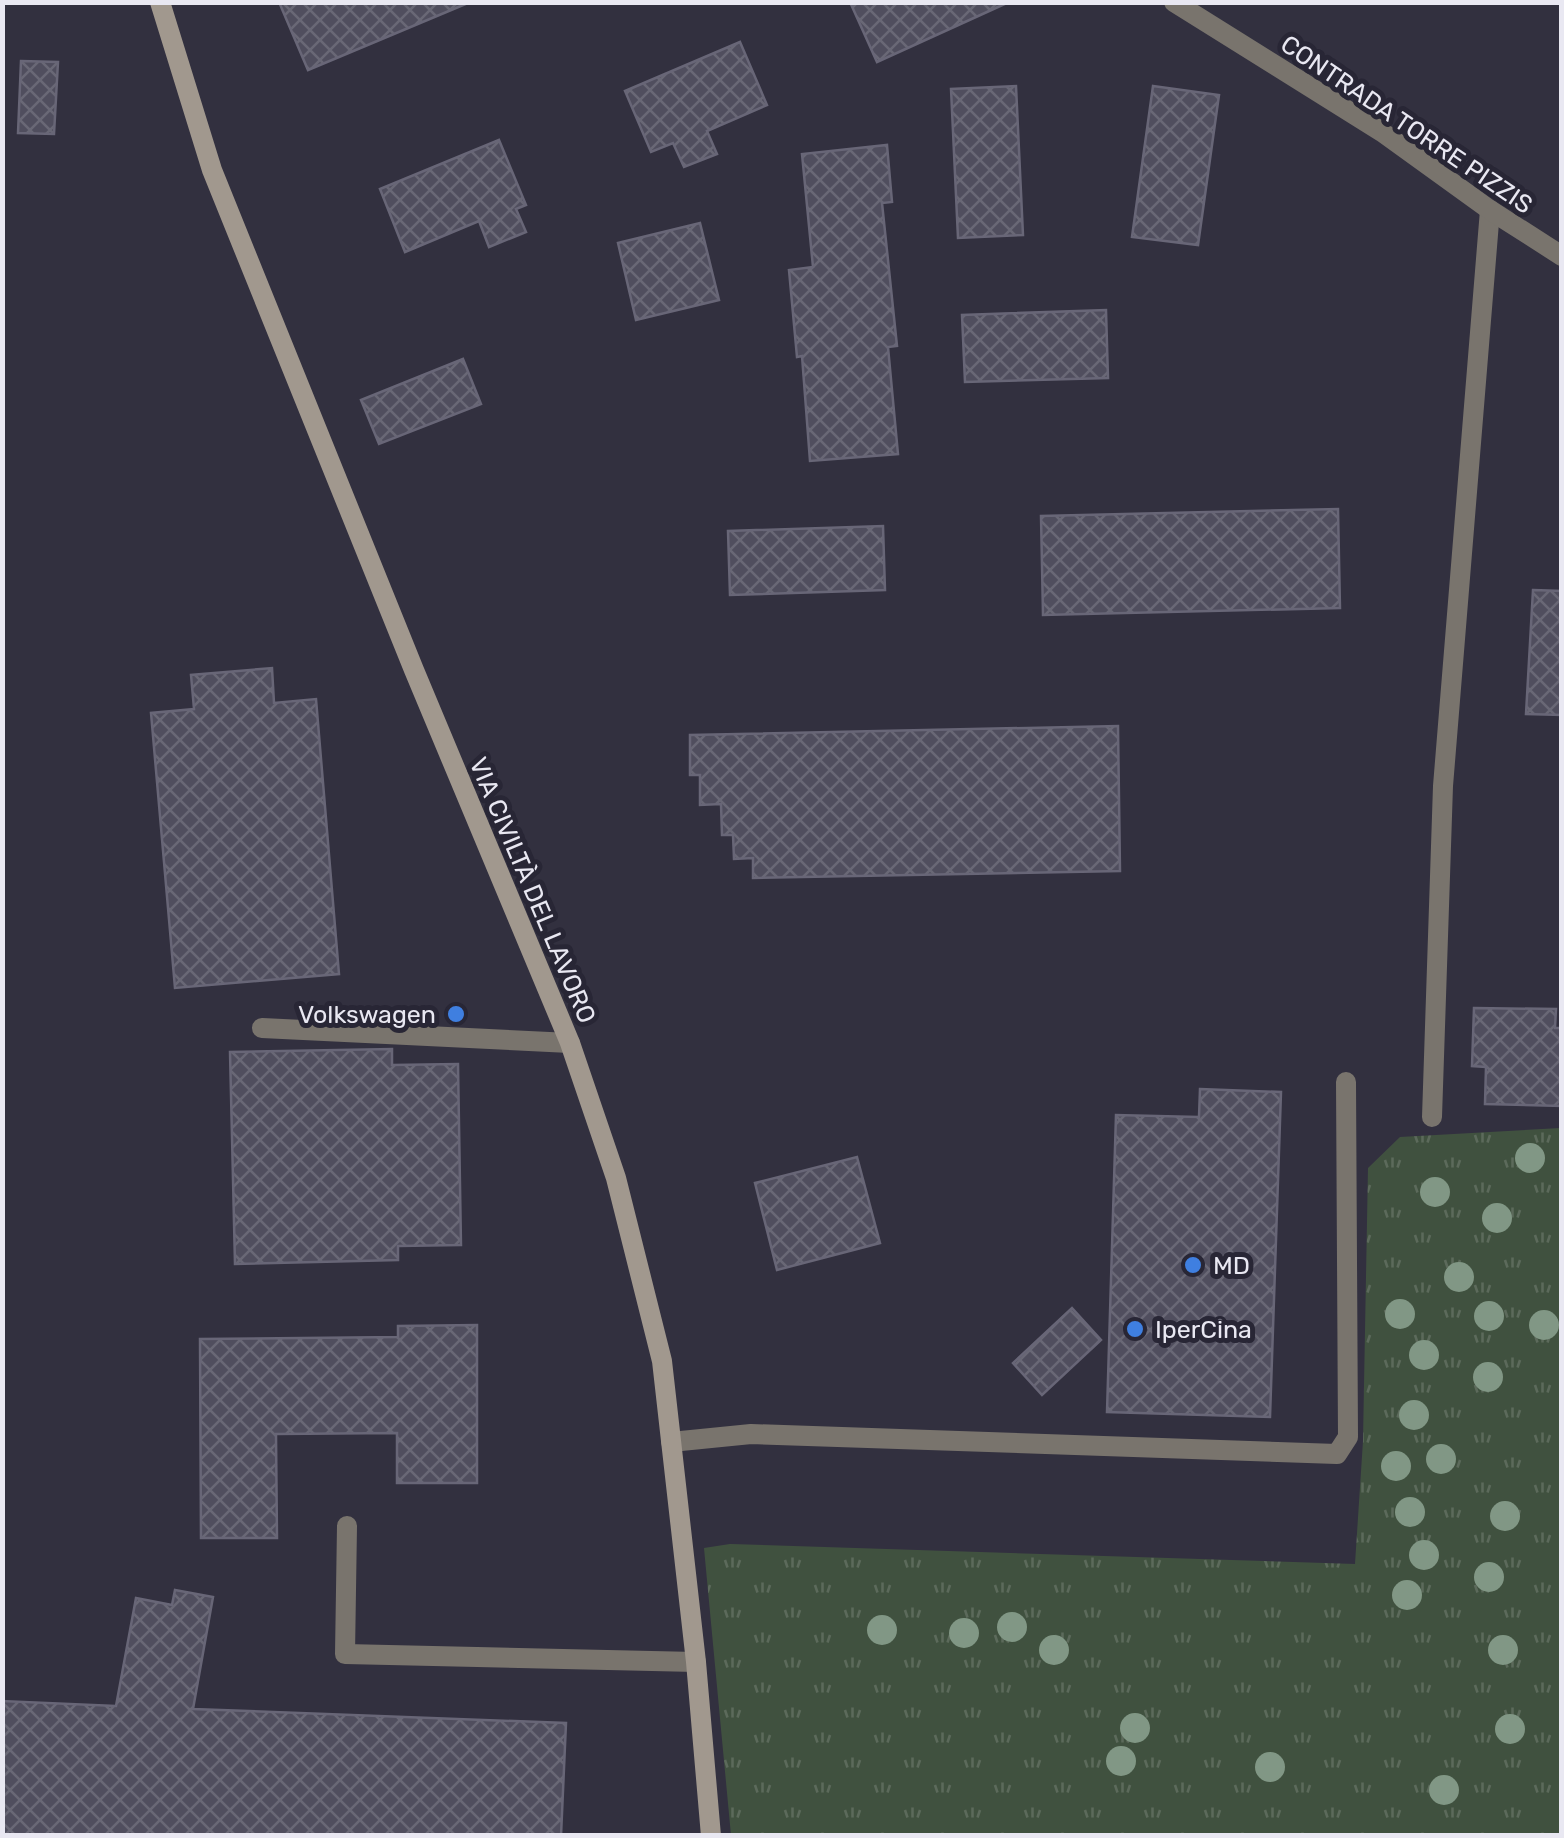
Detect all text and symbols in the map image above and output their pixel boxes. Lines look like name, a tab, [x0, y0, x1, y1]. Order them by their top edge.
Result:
street label: CONTRADA TORRE PIZZIS	[1275, 29, 1538, 220]
street label: VIA CIVILTÀ DEL LAVORO	[463, 753, 602, 1027]
place label: Volkswagen	[298, 1000, 436, 1029]
marker: Volkswagen	[445, 1003, 467, 1025]
place label: MD	[1213, 1251, 1250, 1280]
marker: MD	[1182, 1254, 1204, 1276]
place label: IperCina	[1155, 1315, 1252, 1344]
marker: IperCina	[1124, 1318, 1146, 1340]

